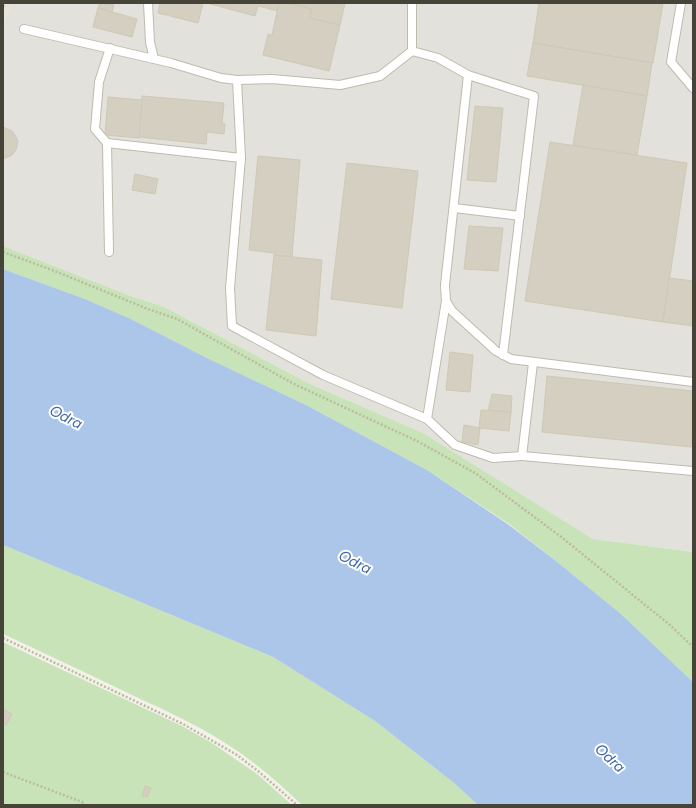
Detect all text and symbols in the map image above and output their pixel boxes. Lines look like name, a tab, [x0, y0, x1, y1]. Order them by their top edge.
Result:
water label: Odra	[47, 401, 86, 433]
water label: Odra	[336, 546, 375, 578]
water label: Odra	[591, 740, 629, 776]

